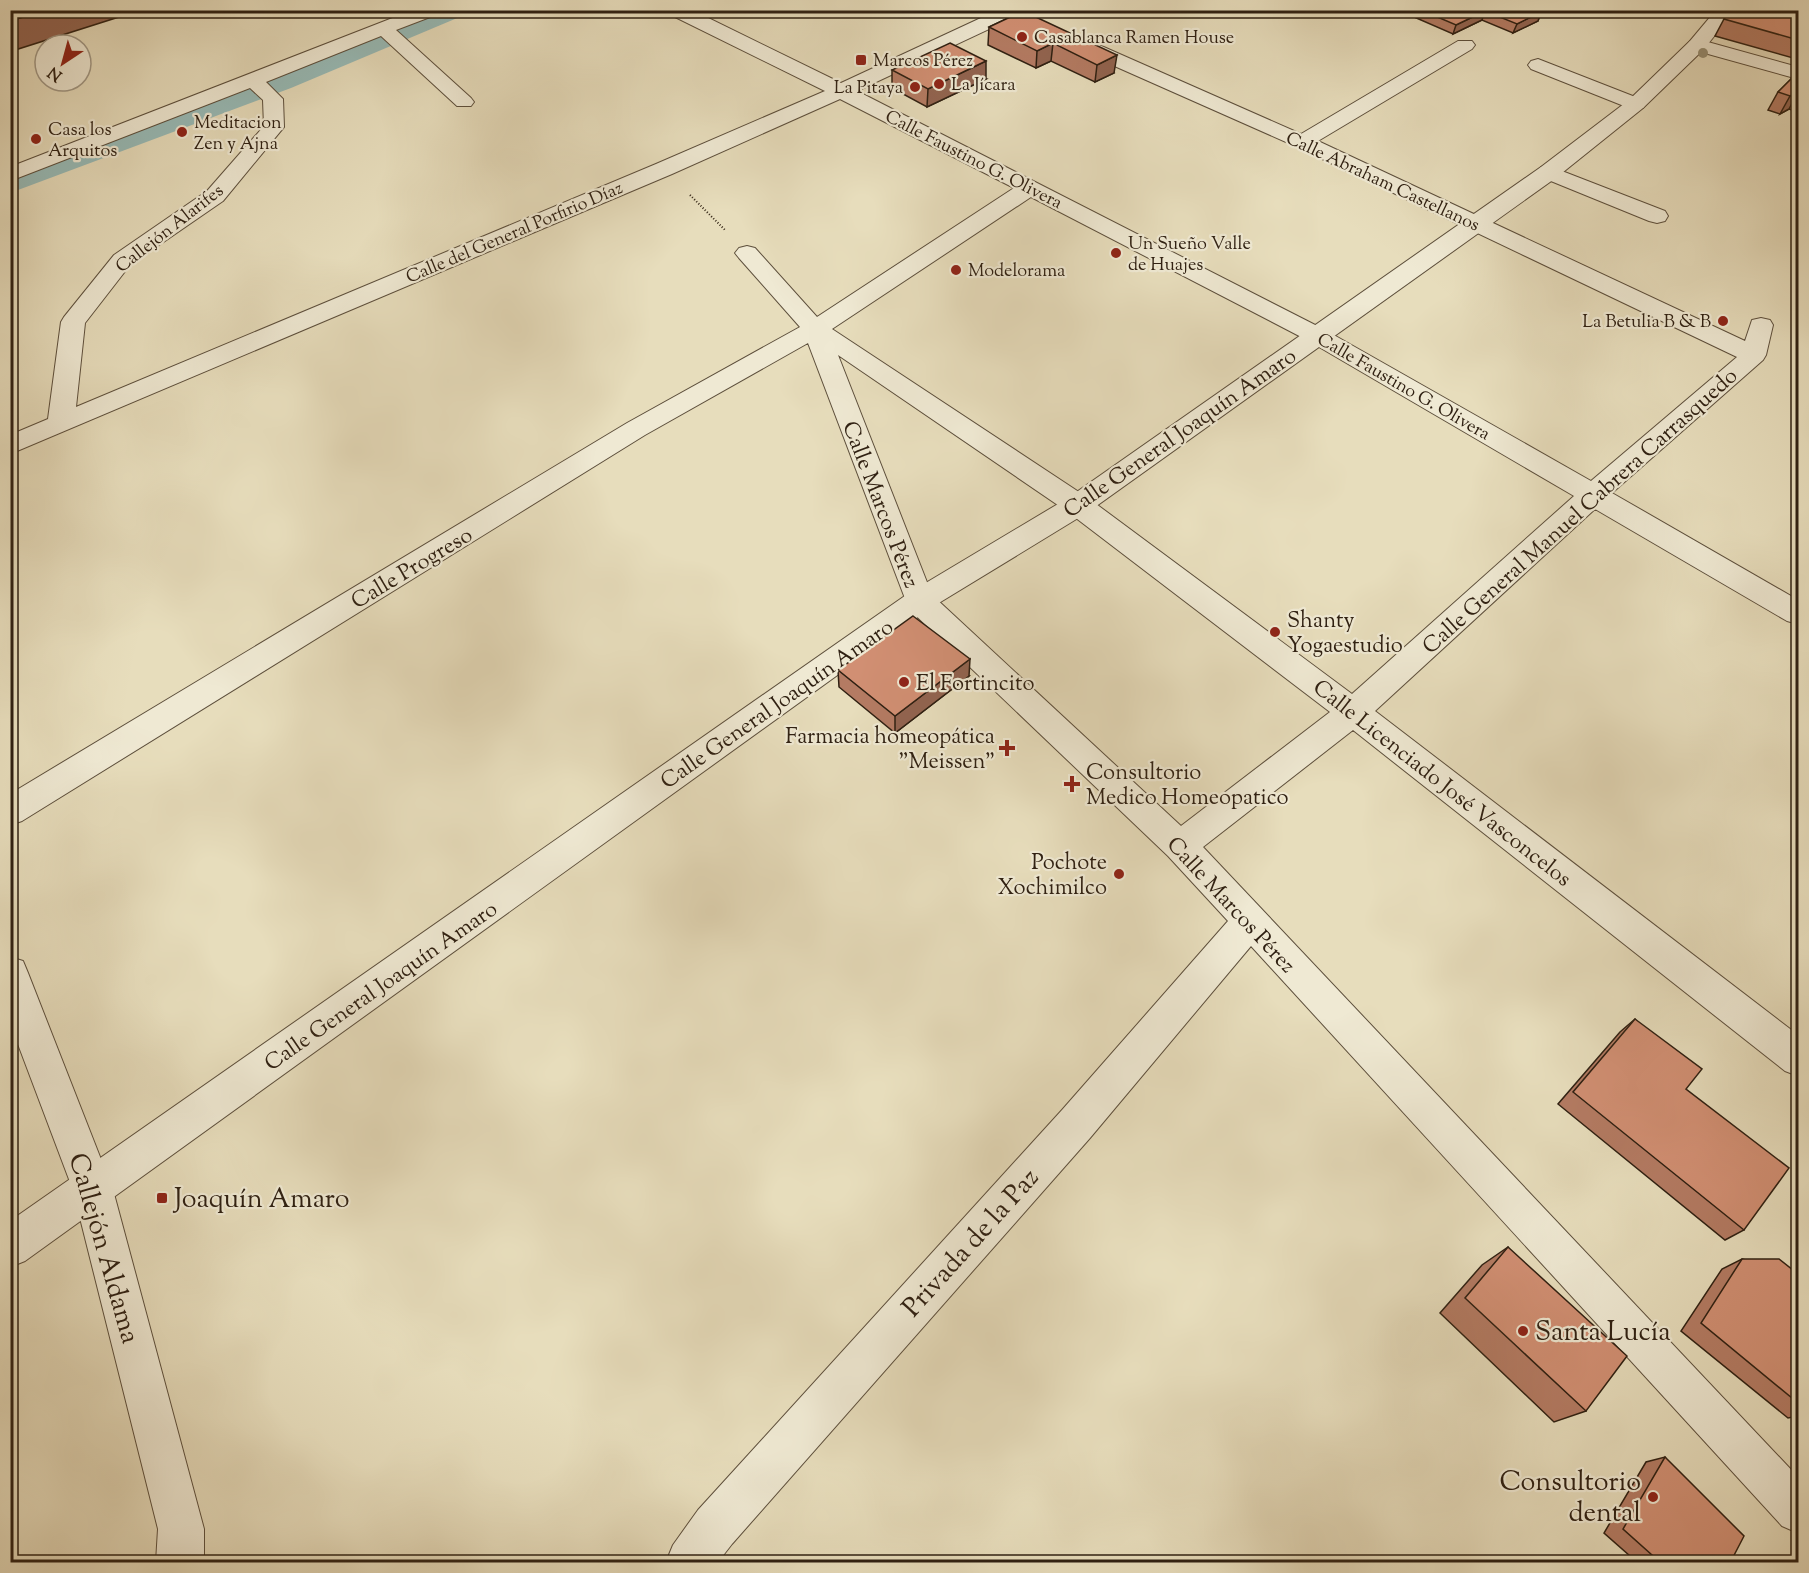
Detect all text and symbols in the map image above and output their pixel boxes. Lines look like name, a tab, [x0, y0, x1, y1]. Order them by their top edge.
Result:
place label: Casablanca Ramen House	[1034, 26, 1234, 52]
marker: Casablanca Ramen House	[1015, 30, 1029, 44]
north arrow	[33, 33, 93, 93]
place label: Marcos Pérez	[873, 49, 973, 75]
marker: Marcos Pérez	[854, 53, 868, 67]
text: N	[44, 60, 68, 86]
place label: La Jícara	[951, 73, 1015, 99]
place label: La Pitaya	[834, 76, 903, 102]
marker: La Jícara	[932, 77, 946, 91]
marker: La Pitaya	[908, 80, 922, 94]
street label: Calle Faustino G. Olivera	[880, 105, 1066, 217]
place label: Meditacion Zen y Ajna	[194, 111, 282, 158]
place label: Casa los Arquitos	[48, 118, 117, 165]
marker: Meditacion Zen y Ajna	[175, 125, 189, 139]
street label: Calle Abraham Castellanos	[1281, 126, 1483, 239]
marker: Casa los Arquitos	[29, 132, 43, 146]
street label: Calle del General Porfirio Díaz	[402, 176, 627, 291]
street label: Callejón Alarifes	[111, 179, 230, 280]
place label: Un Sueño Valle de Huajes	[1128, 232, 1251, 279]
marker: Un Sueño Valle de Huajes	[1109, 246, 1123, 260]
place label: Modelorama	[968, 259, 1065, 285]
marker: Modelorama	[949, 263, 963, 277]
place label: La Betulia B & B	[1582, 310, 1711, 336]
marker: La Betulia B & B	[1716, 314, 1730, 328]
street label: Calle Faustino G. Olivera	[1312, 327, 1494, 448]
street label: Calle General Joaquín Amaro	[1058, 342, 1304, 527]
street label: Calle General Manuel Cabrera Carrasquedo	[1416, 362, 1746, 663]
street label: Calle Marcos Pérez	[833, 417, 926, 593]
street label: Calle Progreso	[346, 521, 479, 619]
place label: Shanty Yogaestudio	[1287, 606, 1403, 663]
street label: Calle General Joaquín Amaro	[655, 613, 901, 798]
marker: Shanty Yogaestudio	[1268, 625, 1282, 639]
place label: El Fortincito	[916, 669, 1034, 701]
street label: Calle Licenciado José Vasconcelos	[1305, 673, 1577, 896]
marker: El Fortincito	[897, 675, 911, 689]
place label: Farmacia homeopática "Meissen"	[785, 722, 995, 779]
marker: Farmacia homeopática "Meissen"	[1000, 741, 1014, 755]
place label: Consultorio Medico Homeopatico	[1086, 758, 1289, 815]
marker: Consultorio Medico Homeopatico	[1063, 775, 1081, 793]
street label: Calle Marcos Pérez	[1158, 831, 1302, 982]
place label: Pochote Xochimilco	[998, 848, 1107, 905]
marker: Pochote Xochimilco	[1112, 867, 1126, 881]
street label: Calle General Joaquín Amaro	[259, 895, 505, 1080]
street label: Callejón Aldama	[57, 1149, 148, 1349]
street label: Privada de la Paz	[894, 1161, 1049, 1327]
place label: Joaquín Amaro	[172, 1181, 350, 1220]
marker: Joaquín Amaro	[155, 1191, 169, 1205]
place label: Santa Lucía	[1535, 1314, 1671, 1353]
marker: Santa Lucía	[1516, 1324, 1530, 1338]
place label: Consultorio dental	[1499, 1464, 1641, 1534]
marker: Consultorio dental	[1646, 1490, 1660, 1504]

